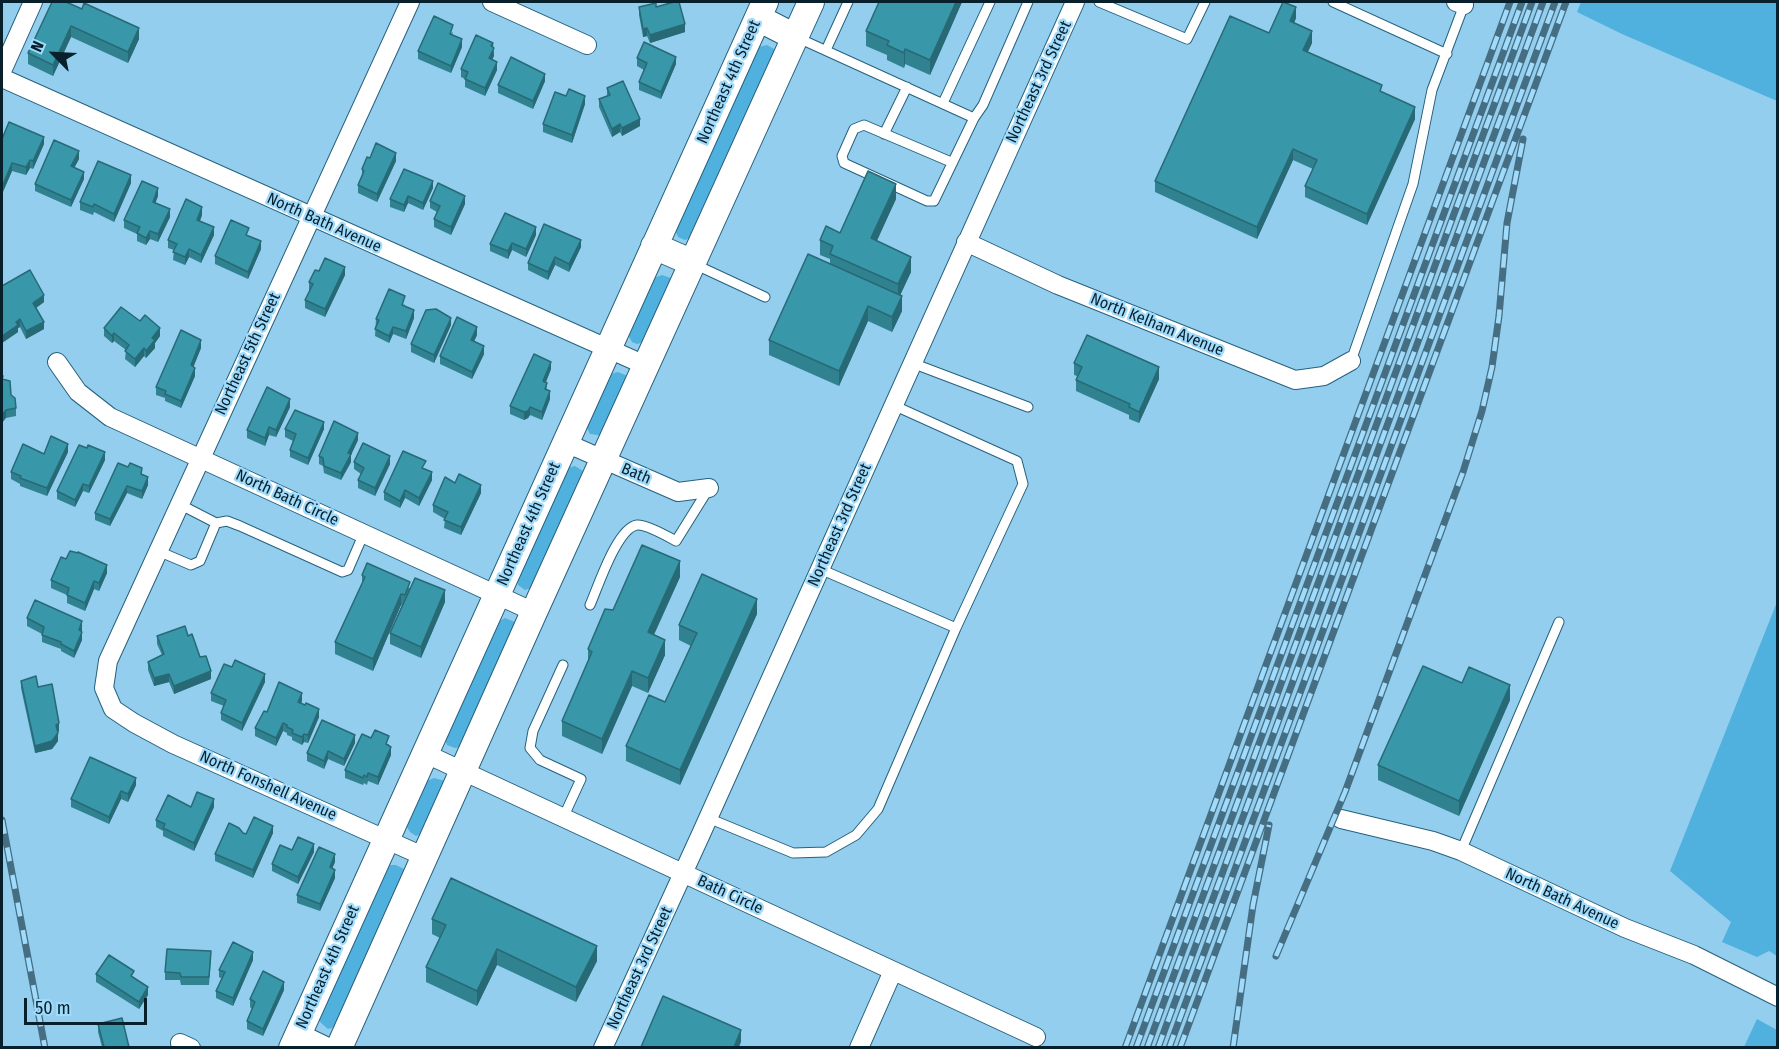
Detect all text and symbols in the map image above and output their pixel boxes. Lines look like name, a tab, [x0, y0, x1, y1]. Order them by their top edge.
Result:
street label: Northeast 4th Street	[693, 17, 765, 147]
street label: Northeast 3rd Street	[1002, 18, 1076, 146]
north arrow	[24, 24, 84, 84]
text: N	[26, 38, 48, 55]
street label: North Bath Avenue	[264, 189, 384, 257]
street label: Northeast 5th Street	[211, 290, 285, 418]
street label: North Kelham Avenue	[1088, 290, 1226, 360]
street label: Northeast 4th Street	[493, 459, 565, 589]
street label: Bath	[618, 459, 654, 489]
street label: Northeast 3rd Street	[804, 460, 876, 590]
street label: North Bath Circle	[232, 466, 342, 530]
street label: North Fonshell Avenue	[197, 747, 339, 825]
street label: North Bath Avenue	[1502, 864, 1622, 934]
street label: Bath Circle	[694, 871, 766, 919]
street label: Northeast 4th Street	[292, 902, 364, 1032]
street label: Northeast 3rd Street	[603, 904, 677, 1032]
scale bar	[27, 986, 150, 1024]
text: 50 m	[35, 997, 71, 1019]

